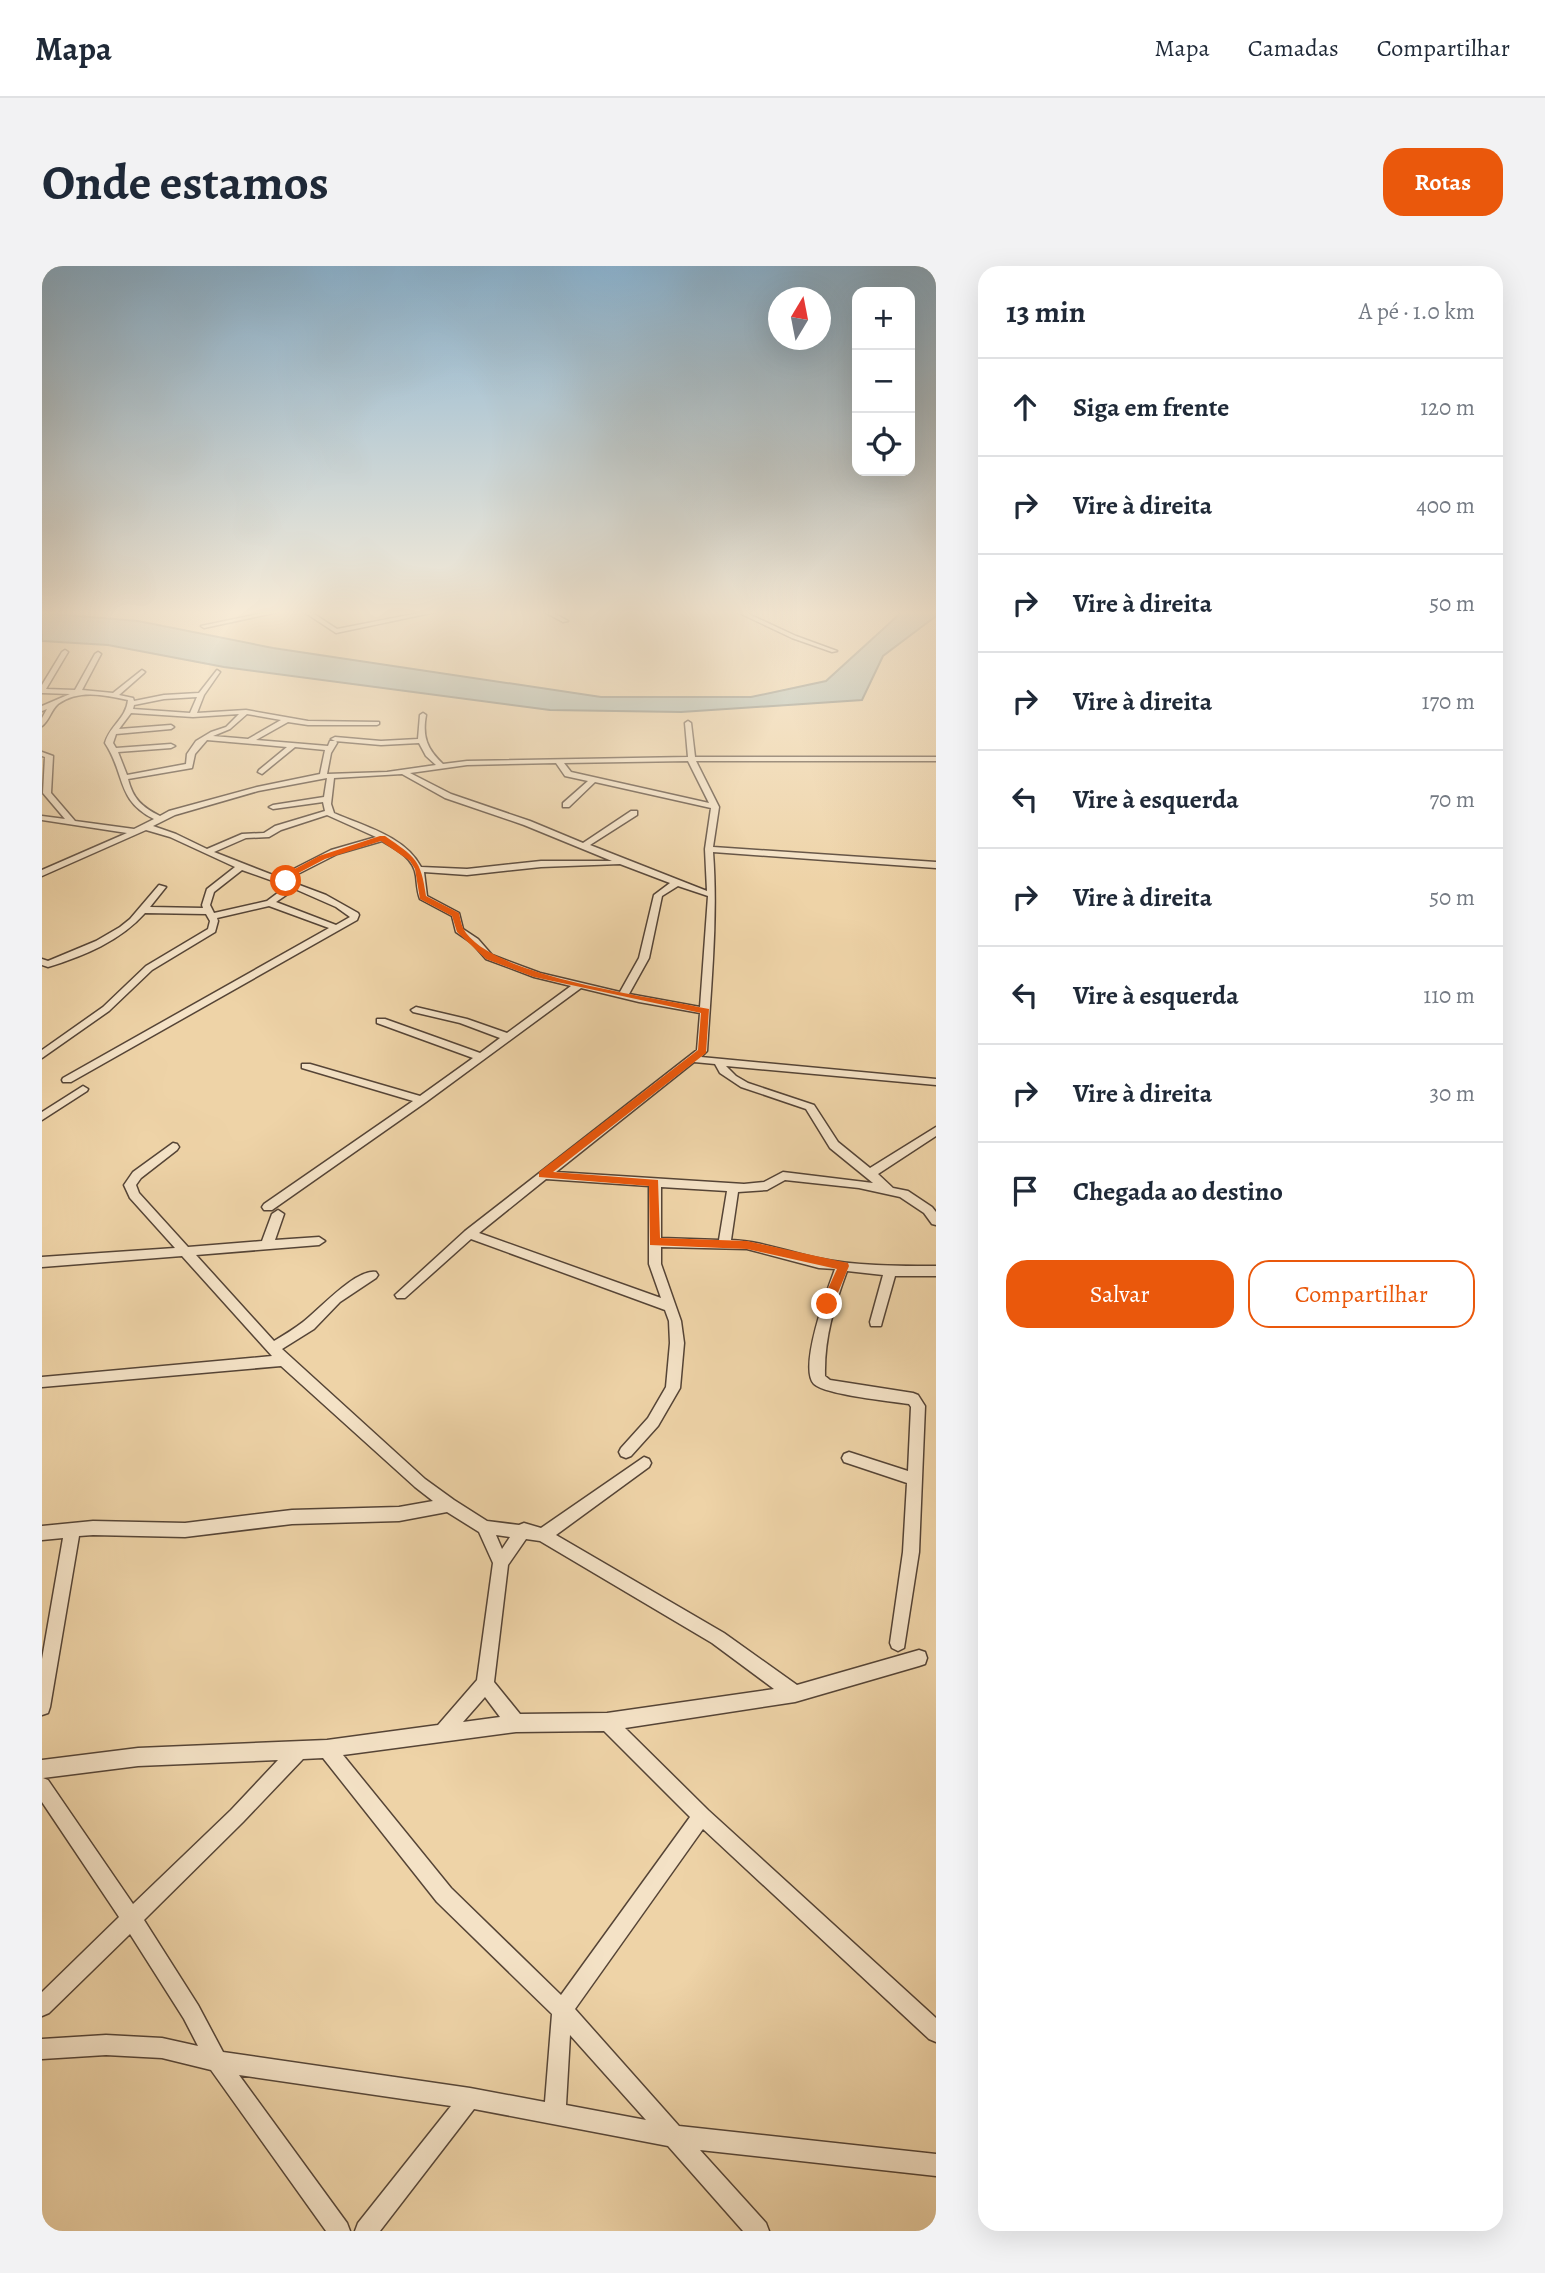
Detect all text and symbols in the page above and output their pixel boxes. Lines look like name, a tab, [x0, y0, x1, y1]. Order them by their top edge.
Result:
text: Mapa	[35, 26, 112, 71]
text: Mapa	[1155, 32, 1210, 64]
text: Camadas	[1248, 32, 1339, 64]
text: Compartilhar	[1377, 32, 1510, 64]
button: Rotas	[1383, 148, 1503, 216]
text: Onde estamos	[42, 149, 329, 216]
north arrow	[768, 287, 831, 350]
map controls	[852, 287, 915, 476]
button: +	[852, 287, 915, 350]
text: 13 min	[1006, 292, 1086, 332]
text: A pé · 1.0 km	[1359, 296, 1475, 327]
button: −	[852, 350, 915, 413]
icon: ahead	[1006, 388, 1044, 426]
text: Siga em frente	[1073, 390, 1229, 425]
text: 120 m	[1420, 392, 1475, 423]
button: locate	[852, 413, 915, 476]
icon: right	[1006, 486, 1044, 524]
text: Vire à direita	[1073, 488, 1212, 523]
text: 400 m	[1416, 490, 1475, 521]
icon: right	[1006, 584, 1044, 622]
text: Vire à direita	[1073, 586, 1212, 621]
text: 50 m	[1429, 588, 1475, 619]
icon: right	[1006, 682, 1044, 720]
text: Vire à direita	[1073, 684, 1212, 719]
text: 170 m	[1422, 686, 1475, 717]
icon: left	[1006, 780, 1044, 818]
text: Vire à esquerda	[1073, 782, 1239, 817]
text: 70 m	[1429, 784, 1475, 815]
route start	[270, 865, 301, 896]
icon: right	[1006, 878, 1044, 916]
text: Vire à direita	[1073, 880, 1212, 915]
text: 50 m	[1429, 882, 1475, 913]
icon: left	[1006, 976, 1044, 1014]
text: Vire à esquerda	[1073, 978, 1239, 1013]
text: 110 m	[1423, 980, 1475, 1011]
icon: right	[1006, 1074, 1044, 1112]
text: Vire à direita	[1073, 1076, 1212, 1111]
text: 30 m	[1429, 1078, 1475, 1109]
icon: arrive	[1006, 1172, 1044, 1210]
text: Chegada ao destino	[1073, 1174, 1283, 1209]
button: Salvar	[1006, 1260, 1234, 1328]
button: Compartilhar	[1248, 1260, 1475, 1328]
route end	[811, 1288, 842, 1319]

